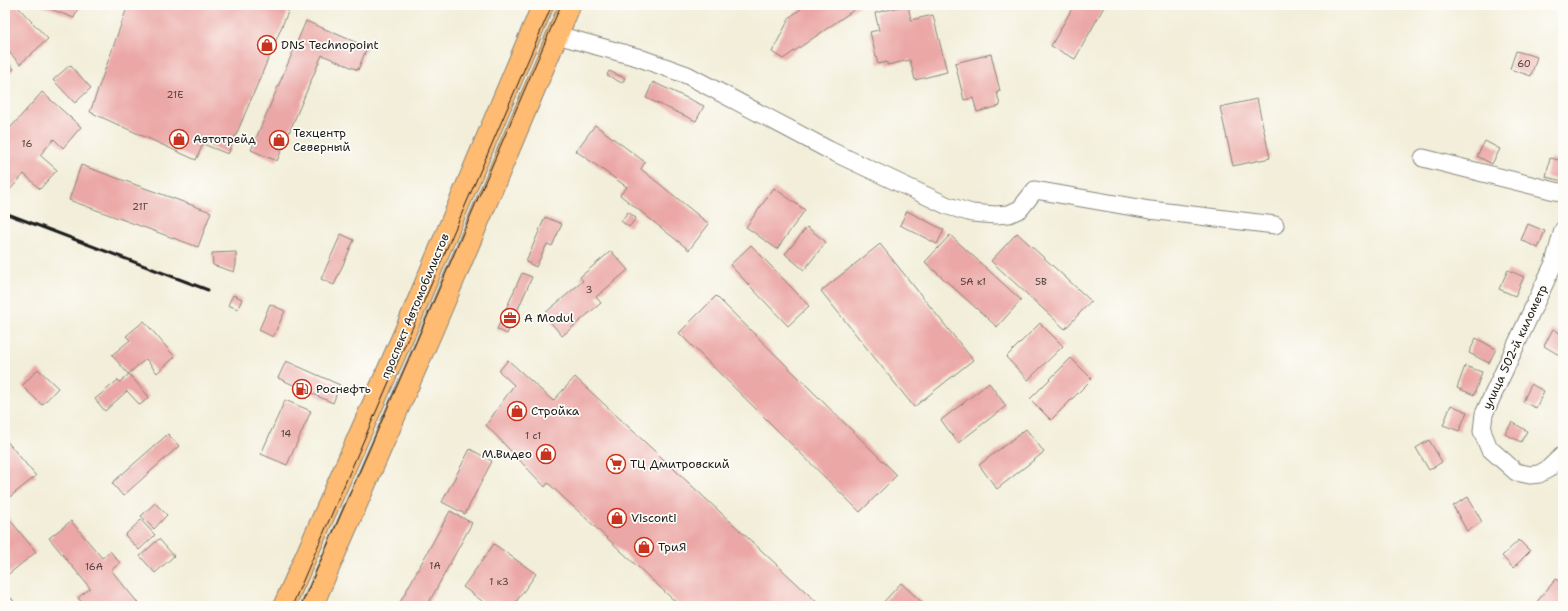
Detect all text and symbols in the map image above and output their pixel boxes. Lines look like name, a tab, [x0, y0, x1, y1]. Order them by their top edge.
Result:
shop icon: DNS Technopoint	[256, 34, 278, 56]
place label: DNS Technopoint	[281, 37, 379, 53]
house number: 60	[1517, 57, 1531, 70]
house number: 21Е	[167, 88, 183, 101]
place label: Техцентр Северный	[293, 125, 350, 155]
shop icon: Автотрейд	[168, 128, 190, 150]
shop icon: Техцентр Северный	[268, 129, 290, 151]
place label: Автотрейд	[193, 131, 256, 147]
house number: 16	[22, 137, 32, 150]
house number: 21Г	[132, 200, 149, 213]
street label: проспект Автомобилистов	[377, 231, 453, 381]
house number: 5А к1	[960, 275, 986, 288]
house number: 5В	[1035, 275, 1047, 288]
street label: улица 502-й километр	[1479, 282, 1551, 412]
house number: 3	[586, 283, 593, 296]
office icon: A Modul	[499, 307, 521, 329]
place label: A Modul	[524, 310, 574, 326]
fuel station icon: Роснефть	[291, 378, 313, 400]
place label: Роснефть	[316, 381, 371, 397]
shop icon: Стройка	[506, 400, 528, 422]
place label: Стройка	[531, 403, 580, 419]
house number: 14	[281, 427, 291, 440]
house number: 1 с1	[525, 429, 541, 442]
shop icon: М.Видео	[535, 443, 557, 465]
place label: М.Видео	[482, 446, 532, 462]
supermarket icon: ТЦ Дмитровский	[605, 453, 627, 475]
place label: ТЦ Дмитровский	[630, 456, 730, 472]
shop icon: Visconti	[606, 507, 628, 529]
place label: Visconti	[631, 510, 677, 526]
shop icon: ТриЯ	[633, 536, 655, 558]
place label: ТриЯ	[658, 539, 686, 555]
house number: 1А	[429, 559, 441, 572]
house number: 16А	[85, 560, 103, 573]
house number: 1 к3	[489, 575, 509, 588]

